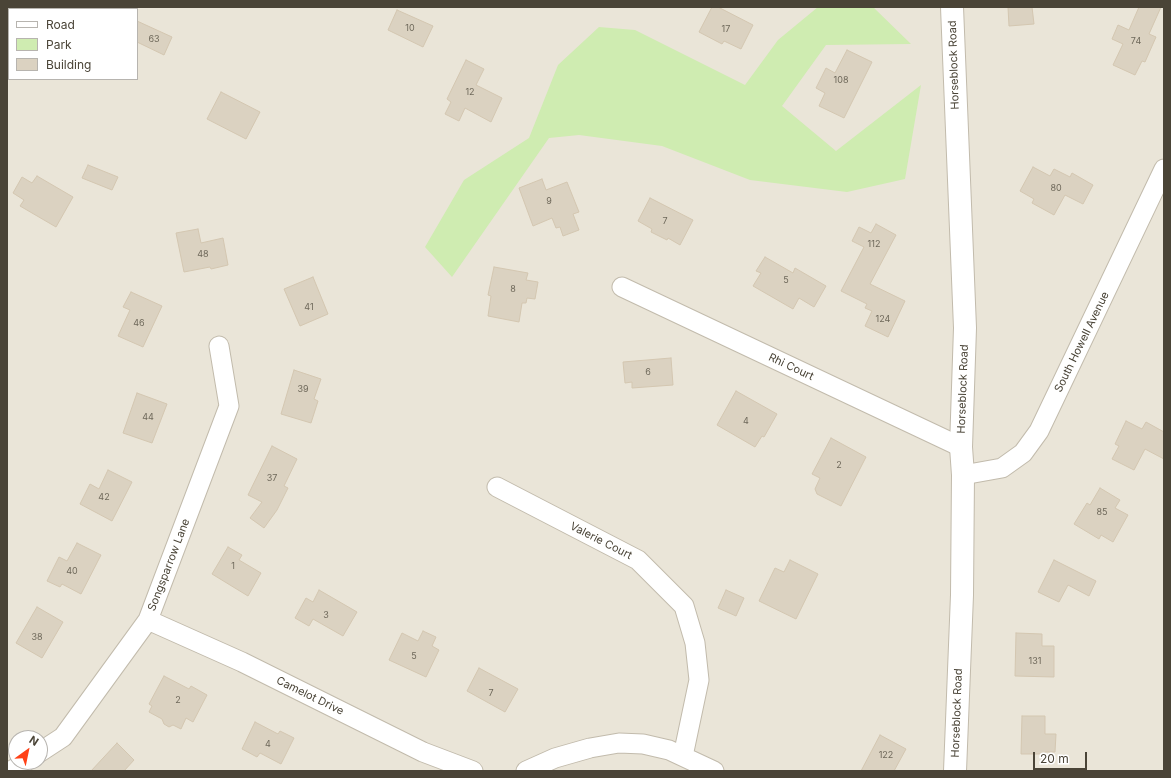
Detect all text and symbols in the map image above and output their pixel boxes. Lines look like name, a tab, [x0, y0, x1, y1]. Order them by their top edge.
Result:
legend	[8, 8, 138, 80]
text: Road	[46, 17, 75, 32]
street label: Horseblock Road	[946, 20, 962, 110]
house number: 10	[405, 23, 415, 33]
house number: 17	[722, 24, 730, 34]
house number: 63	[148, 34, 160, 44]
house number: 74	[1131, 36, 1141, 46]
text: Park	[46, 37, 72, 52]
text: Building	[46, 57, 91, 72]
house number: 108	[834, 75, 848, 85]
house number: 12	[465, 87, 475, 97]
house number: 80	[1050, 183, 1062, 193]
house number: 9	[546, 196, 552, 206]
house number: 7	[662, 216, 668, 226]
house number: 112	[868, 239, 880, 249]
house number: 48	[197, 249, 209, 259]
house number: 5	[783, 275, 789, 285]
house number: 8	[510, 284, 516, 294]
street label: South Howell Avenue	[1052, 290, 1112, 394]
house number: 41	[304, 302, 314, 312]
house number: 124	[876, 314, 890, 324]
house number: 46	[133, 318, 145, 328]
street label: Horseblock Road	[955, 344, 971, 434]
street label: Rhi Court	[766, 351, 816, 383]
house number: 6	[645, 367, 651, 377]
house number: 39	[297, 384, 309, 394]
house number: 44	[142, 412, 154, 422]
house number: 4	[743, 416, 749, 426]
house number: 2	[836, 460, 842, 470]
house number: 37	[267, 473, 277, 483]
house number: 42	[98, 492, 110, 502]
house number: 85	[1096, 507, 1108, 517]
street label: Songsparrow Lane	[145, 517, 193, 613]
street label: Valerie Court	[568, 520, 634, 562]
house number: 1	[231, 561, 235, 571]
house number: 40	[66, 566, 78, 576]
house number: 3	[323, 610, 329, 620]
house number: 38	[31, 632, 43, 642]
house number: 5	[411, 651, 417, 661]
house number: 131	[1029, 656, 1041, 666]
street label: Horseblock Road	[949, 668, 965, 758]
street label: Camelot Drive	[274, 674, 346, 718]
house number: 7	[488, 688, 494, 698]
house number: 2	[175, 695, 181, 705]
north arrow	[8, 730, 48, 770]
text: N	[27, 733, 41, 749]
house number: 4	[265, 739, 271, 749]
scale bar	[1035, 744, 1089, 770]
house number: 122	[879, 750, 893, 760]
text: 20 m	[1040, 751, 1069, 766]

